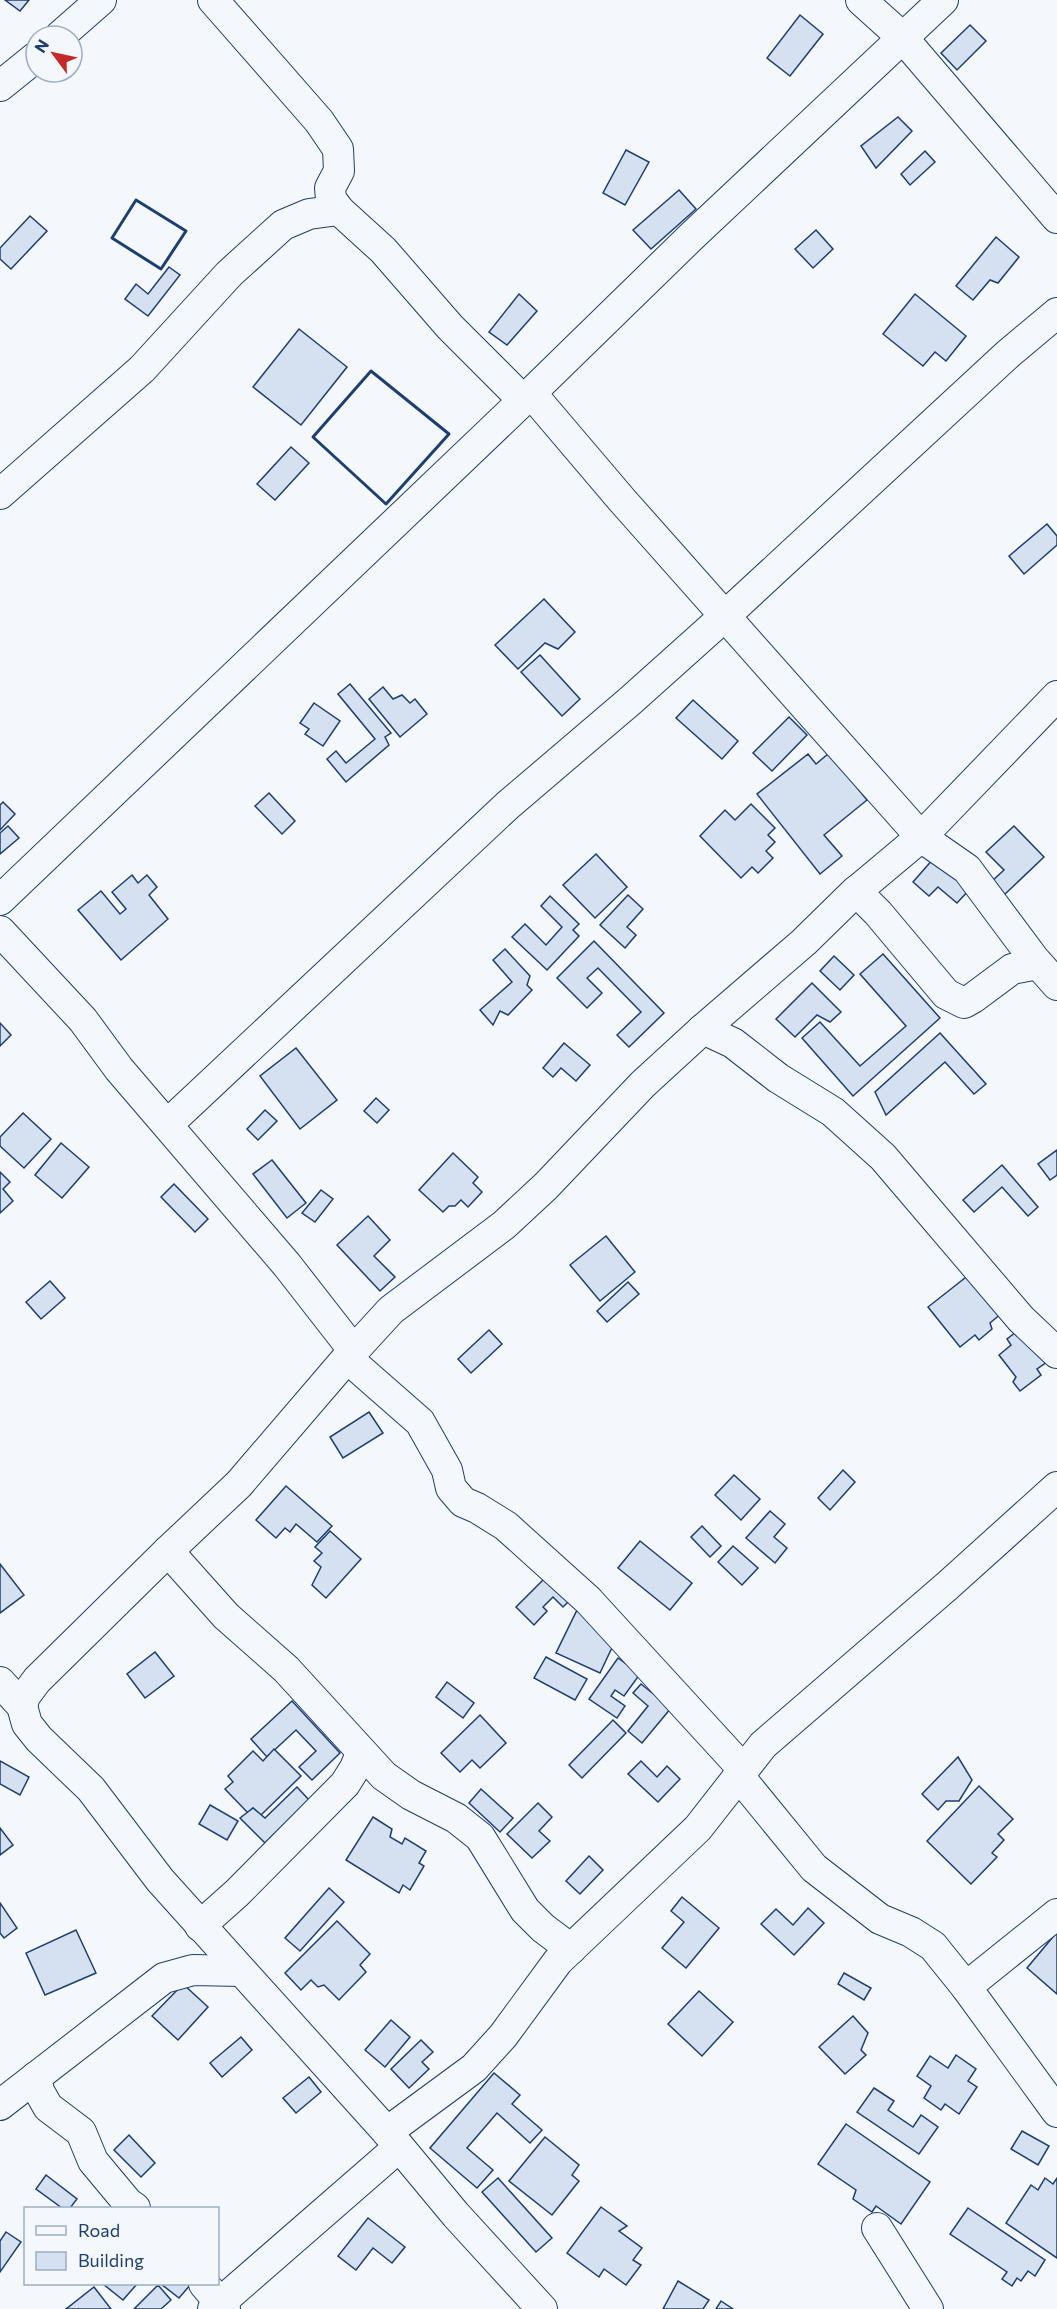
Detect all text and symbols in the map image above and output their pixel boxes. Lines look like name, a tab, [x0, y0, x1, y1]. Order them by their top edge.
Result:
north arrow	[24, 24, 84, 84]
text: N	[30, 35, 52, 56]
legend	[24, 2207, 219, 2285]
text: Road	[78, 2219, 120, 2241]
text: Building	[78, 2249, 144, 2271]

